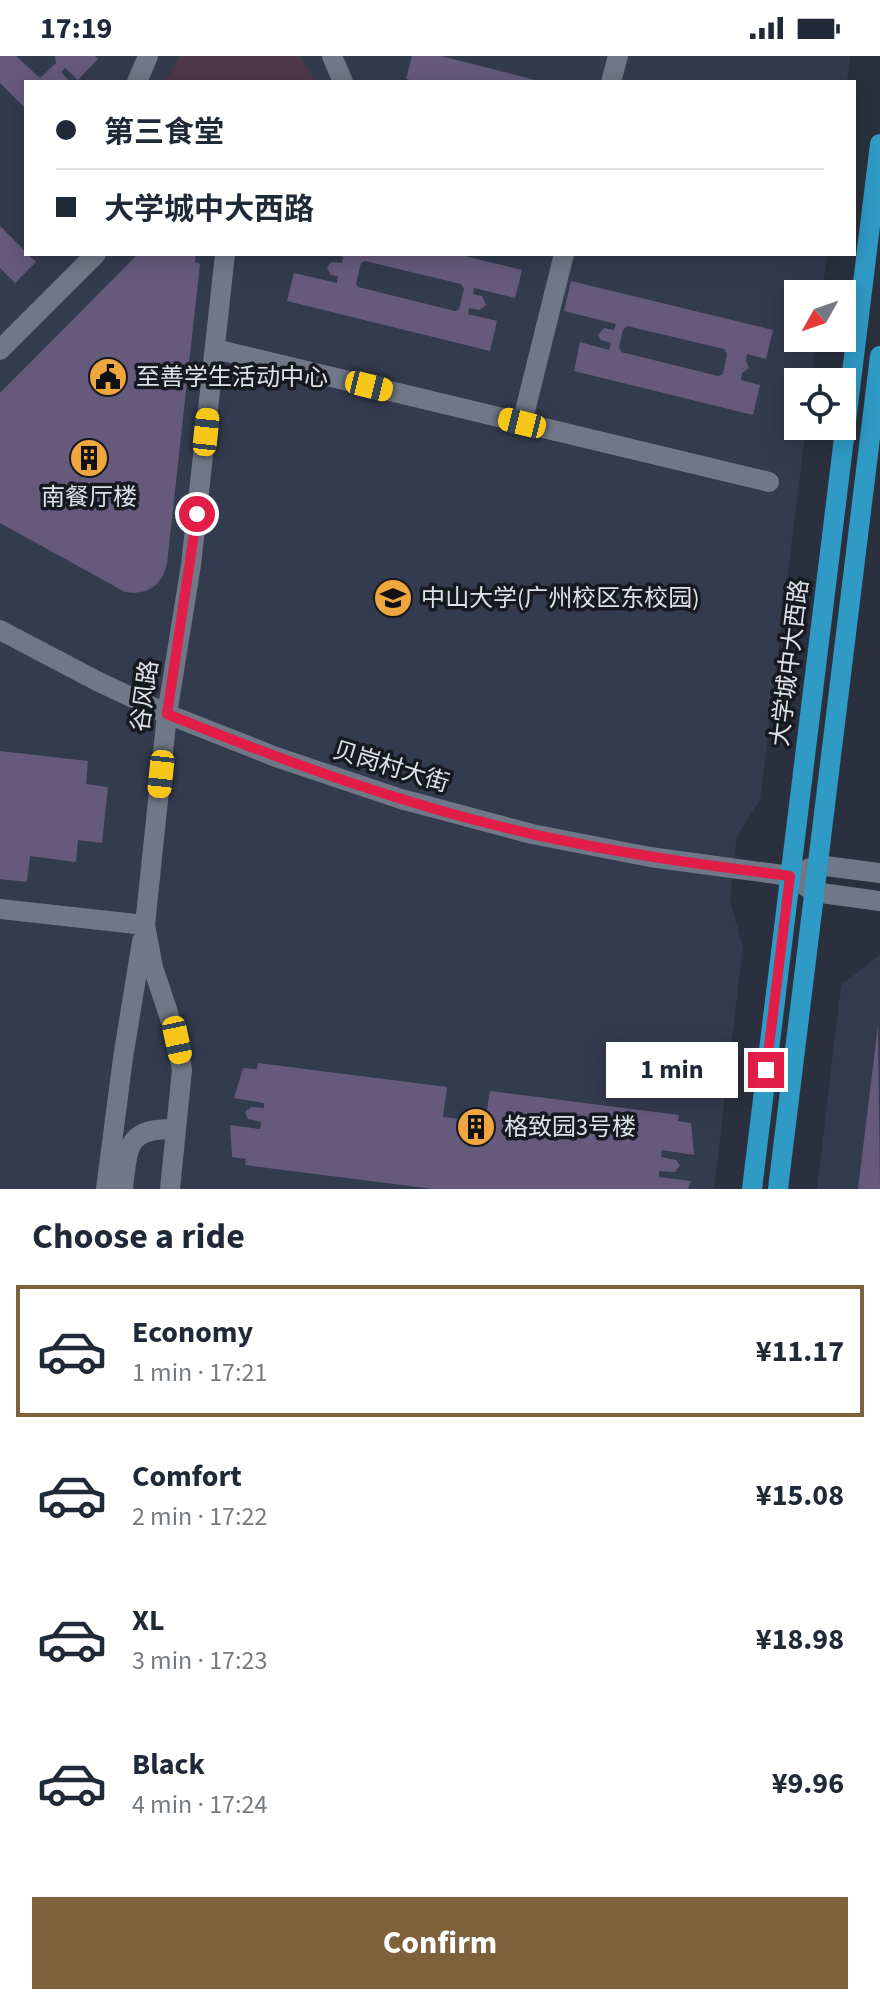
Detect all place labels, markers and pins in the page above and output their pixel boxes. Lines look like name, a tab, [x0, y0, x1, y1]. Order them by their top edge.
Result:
public building icon: 至善学生活动中心	[87, 356, 129, 398]
place label: 至善学生活动中心	[136, 360, 328, 395]
building icon: 南餐厅楼	[68, 437, 110, 479]
place label: 南餐厅楼	[41, 480, 137, 515]
school or university icon: 中山大学(广州校区东校园)	[372, 577, 414, 619]
place label: 中山大学(广州校区东校园)	[421, 581, 700, 616]
building icon: 格致园3号楼	[455, 1106, 497, 1148]
place label: 格致园3号楼	[504, 1110, 636, 1145]

